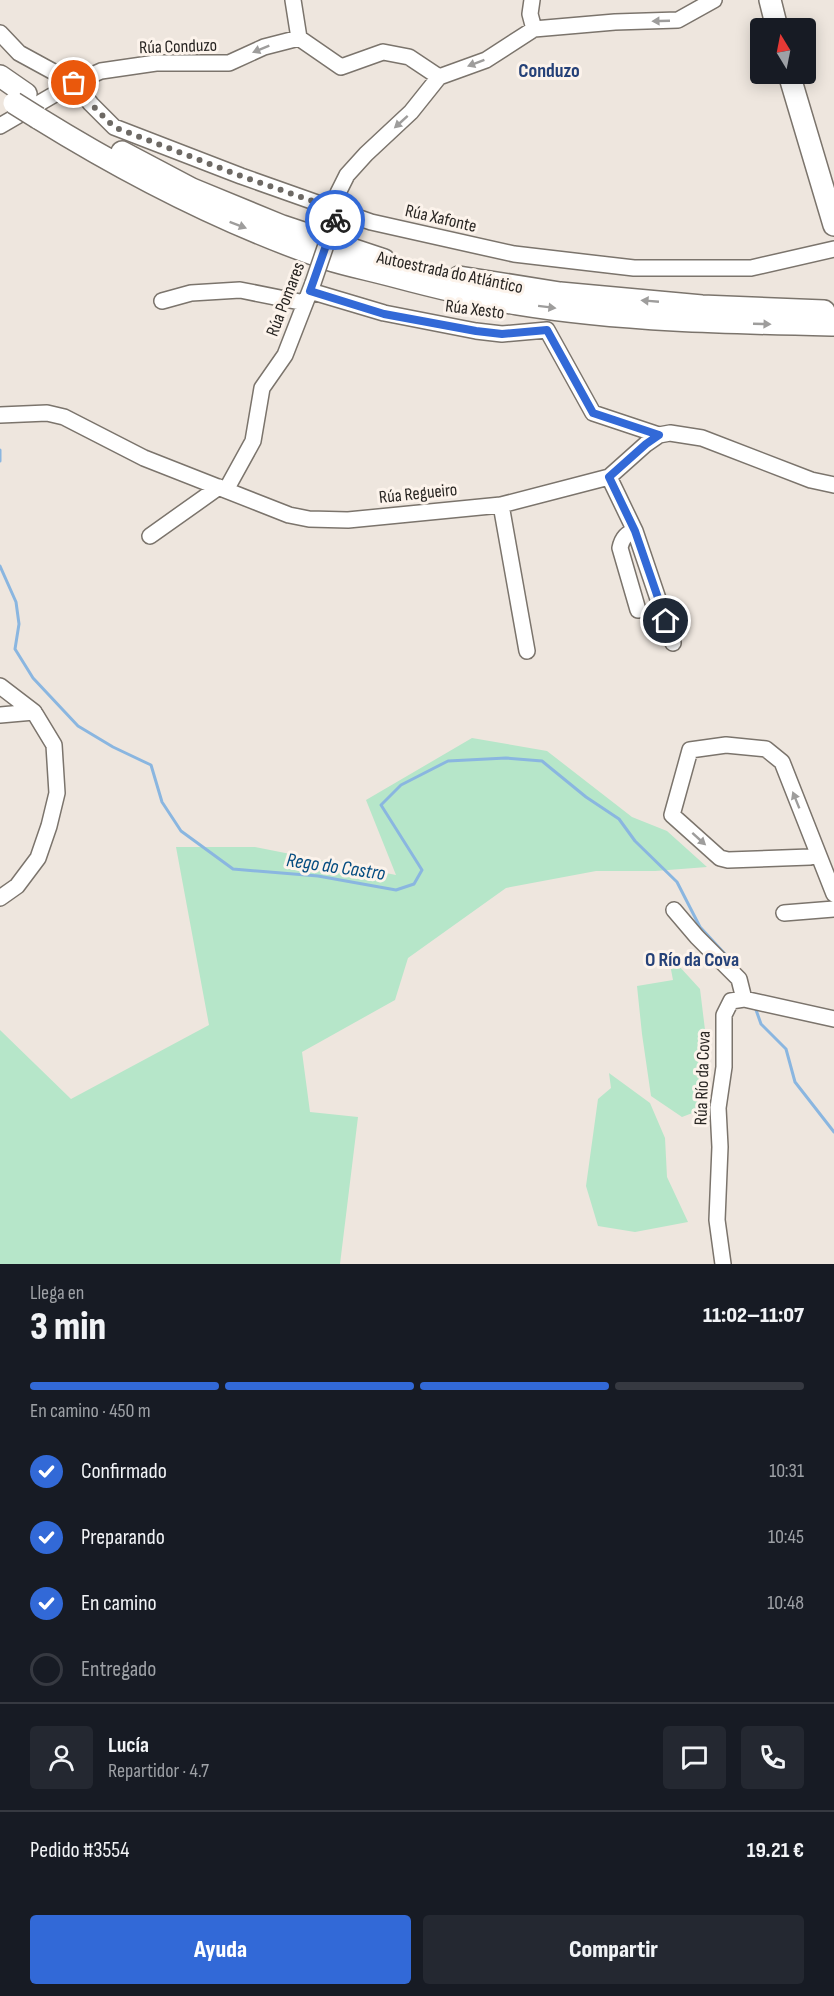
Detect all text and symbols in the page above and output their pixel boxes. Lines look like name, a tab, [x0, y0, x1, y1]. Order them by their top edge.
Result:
one-way arrow	[652, 16, 671, 25]
north arrow	[750, 18, 816, 84]
map controls	[750, 18, 816, 84]
street label: Rúa Conduzo	[139, 35, 217, 58]
one-way arrow	[252, 44, 270, 54]
pin	[48, 57, 99, 108]
one-way arrow	[467, 59, 485, 69]
district label: Conduzo	[518, 59, 580, 83]
icon: bag	[57, 66, 90, 99]
one-way arrow	[394, 115, 409, 129]
courier	[305, 190, 365, 250]
street label: Rúa Xafonte	[403, 200, 479, 237]
icon: bike	[319, 204, 352, 237]
one-way arrow	[229, 220, 247, 230]
street label: Autoestrada do Atlántico	[374, 247, 525, 298]
street label: Rúa Pomares	[262, 259, 309, 339]
street label: Rúa Xesto	[444, 295, 506, 324]
one-way arrow	[640, 296, 659, 306]
one-way arrow	[538, 302, 557, 312]
one-way arrow	[753, 319, 772, 329]
street label: Rúa Regueiro	[378, 479, 458, 508]
pin	[640, 595, 691, 646]
icon: home	[649, 604, 682, 637]
one-way arrow	[791, 790, 801, 808]
one-way arrow	[691, 832, 706, 845]
water label: Rego do Castro	[285, 848, 387, 886]
district label: O Río da Cova	[645, 948, 739, 972]
street label: Rúa Río da Cova	[690, 1030, 715, 1126]
text: Llega en	[30, 1281, 84, 1305]
text: 11:02–11:07	[703, 1302, 804, 1329]
text: 3 min	[30, 1304, 106, 1351]
text: En camino · 450 m	[30, 1399, 151, 1423]
icon: check	[30, 1455, 63, 1488]
text: Confirmado	[81, 1458, 167, 1485]
text: 10:31	[769, 1459, 804, 1483]
icon: check	[30, 1521, 63, 1554]
text: Preparando	[81, 1524, 165, 1551]
text: 10:45	[768, 1525, 804, 1549]
icon: check	[30, 1587, 63, 1620]
text: En camino	[81, 1590, 157, 1617]
text: 10:48	[767, 1591, 804, 1615]
text: Entregado	[81, 1656, 156, 1683]
button: person	[30, 1726, 93, 1789]
button: chat	[663, 1726, 726, 1789]
button: phone	[741, 1726, 804, 1789]
text: Lucía	[108, 1732, 149, 1759]
text: Repartidor · 4.7	[108, 1759, 209, 1783]
text: Pedido #3554	[30, 1837, 129, 1864]
text: 19.21 €	[747, 1837, 804, 1864]
button: Ayuda	[30, 1915, 411, 1984]
button: Compartir	[423, 1915, 804, 1984]

